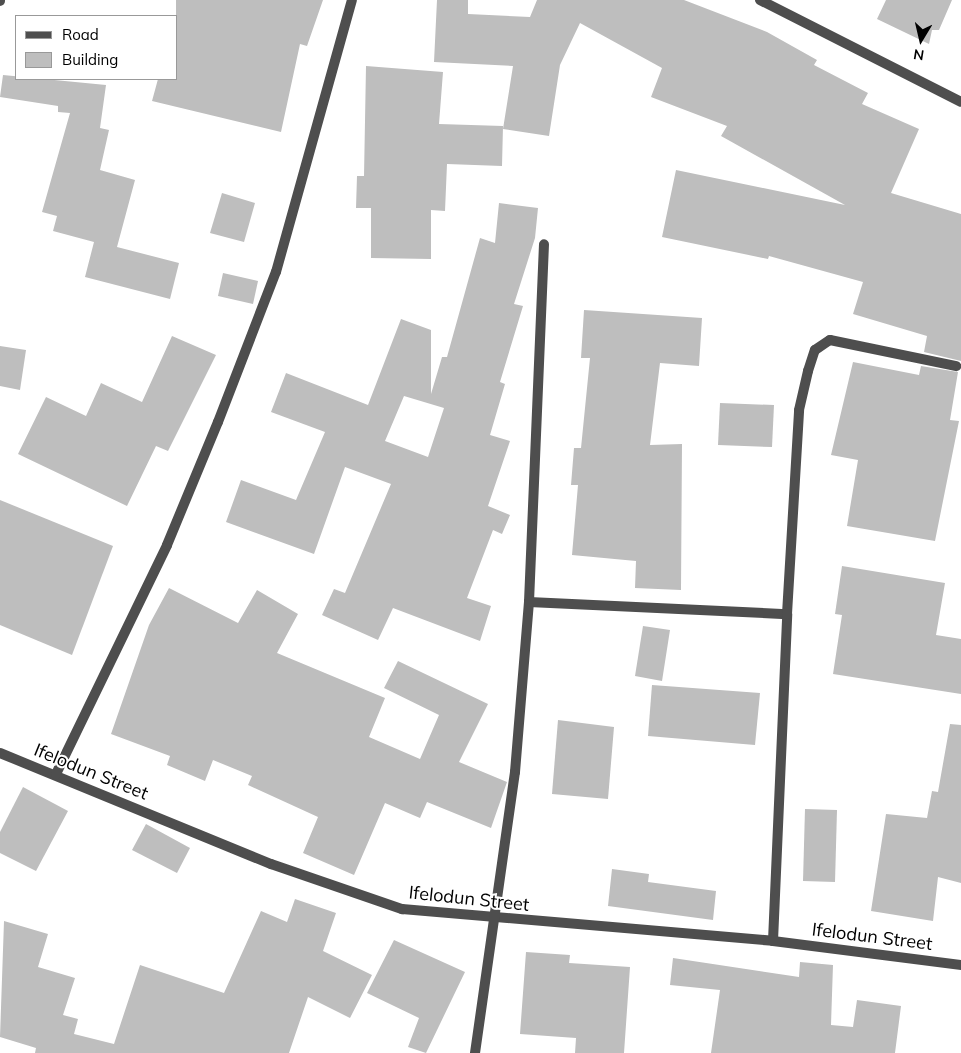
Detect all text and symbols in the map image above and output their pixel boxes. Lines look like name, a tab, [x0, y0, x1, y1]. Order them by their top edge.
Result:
legend	[15, 15, 178, 80]
north arrow	[896, 15, 946, 65]
text: Road	[62, 25, 99, 44]
text: N	[912, 45, 925, 65]
text: Building	[62, 50, 118, 69]
street label: Ifelodun Street	[31, 739, 151, 805]
street label: Ifelodun Street	[408, 882, 530, 916]
street label: Ifelodun Street	[811, 919, 933, 955]

